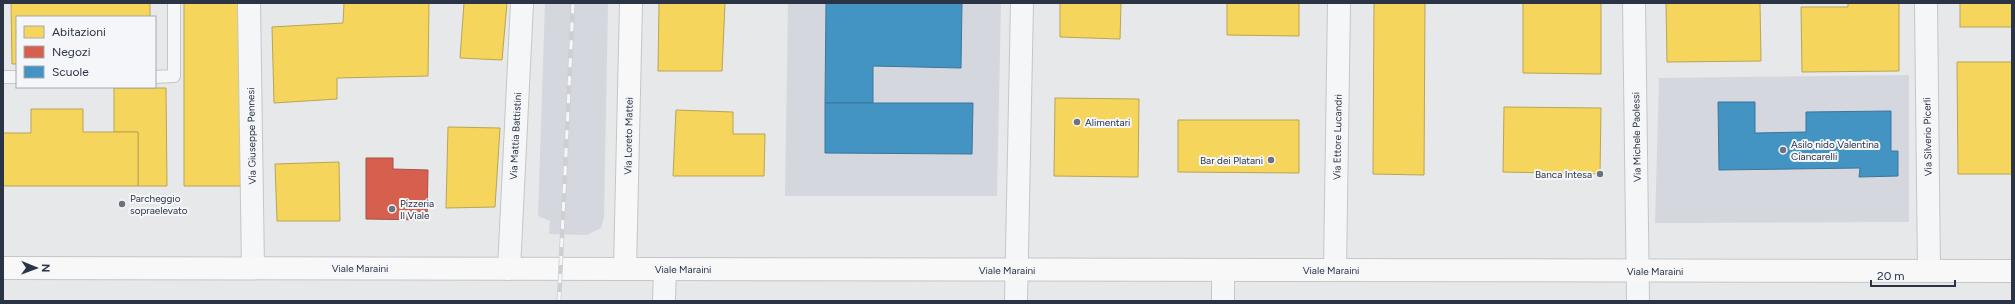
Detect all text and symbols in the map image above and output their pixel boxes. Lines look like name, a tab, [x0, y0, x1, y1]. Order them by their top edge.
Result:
legend	[16, 16, 156, 88]
text: Abitazioni	[52, 25, 106, 39]
text: Negozi	[52, 45, 91, 59]
text: Scuole	[52, 65, 89, 79]
street label: Via Giuseppe Pennesi	[244, 87, 259, 185]
street label: Via Mattia Battistini	[507, 92, 524, 180]
street label: Via Michele Paolessi	[1629, 92, 1644, 182]
street label: Via Ettore Lucandri	[1330, 94, 1345, 180]
street label: Via Loreto Mattei	[621, 97, 636, 175]
street label: Via Silverio Picerli	[1920, 97, 1935, 177]
place label: Alimentari	[1085, 116, 1130, 129]
marker: Alimentari	[1072, 117, 1082, 127]
place label: Asilo nido Valentina Ciancarelli	[1791, 138, 1879, 163]
marker: Asilo nido Valentina Ciancarelli	[1778, 145, 1788, 155]
place label: Bar dei Platani	[1200, 154, 1263, 167]
marker: Bar dei Platani	[1266, 155, 1276, 165]
place label: Banca Intesa	[1535, 168, 1592, 181]
marker: Banca Intesa	[1595, 169, 1605, 179]
place label: Parcheggio sopraelevato	[130, 192, 188, 217]
place label: Pizzeria Il Viale	[400, 197, 434, 222]
marker: Parcheggio sopraelevato	[117, 199, 127, 209]
marker: Pizzeria Il Viale	[387, 204, 397, 214]
north arrow	[16, 248, 56, 288]
street label: Viale Maraini	[332, 262, 388, 275]
scale bar	[1871, 262, 1955, 288]
street label: Viale Maraini	[655, 263, 711, 276]
text: N	[39, 264, 52, 273]
street label: Viale Maraini	[979, 264, 1035, 277]
street label: Viale Maraini	[1303, 264, 1359, 277]
street label: Viale Maraini	[1627, 265, 1683, 278]
text: 20 m	[1877, 269, 1905, 283]

